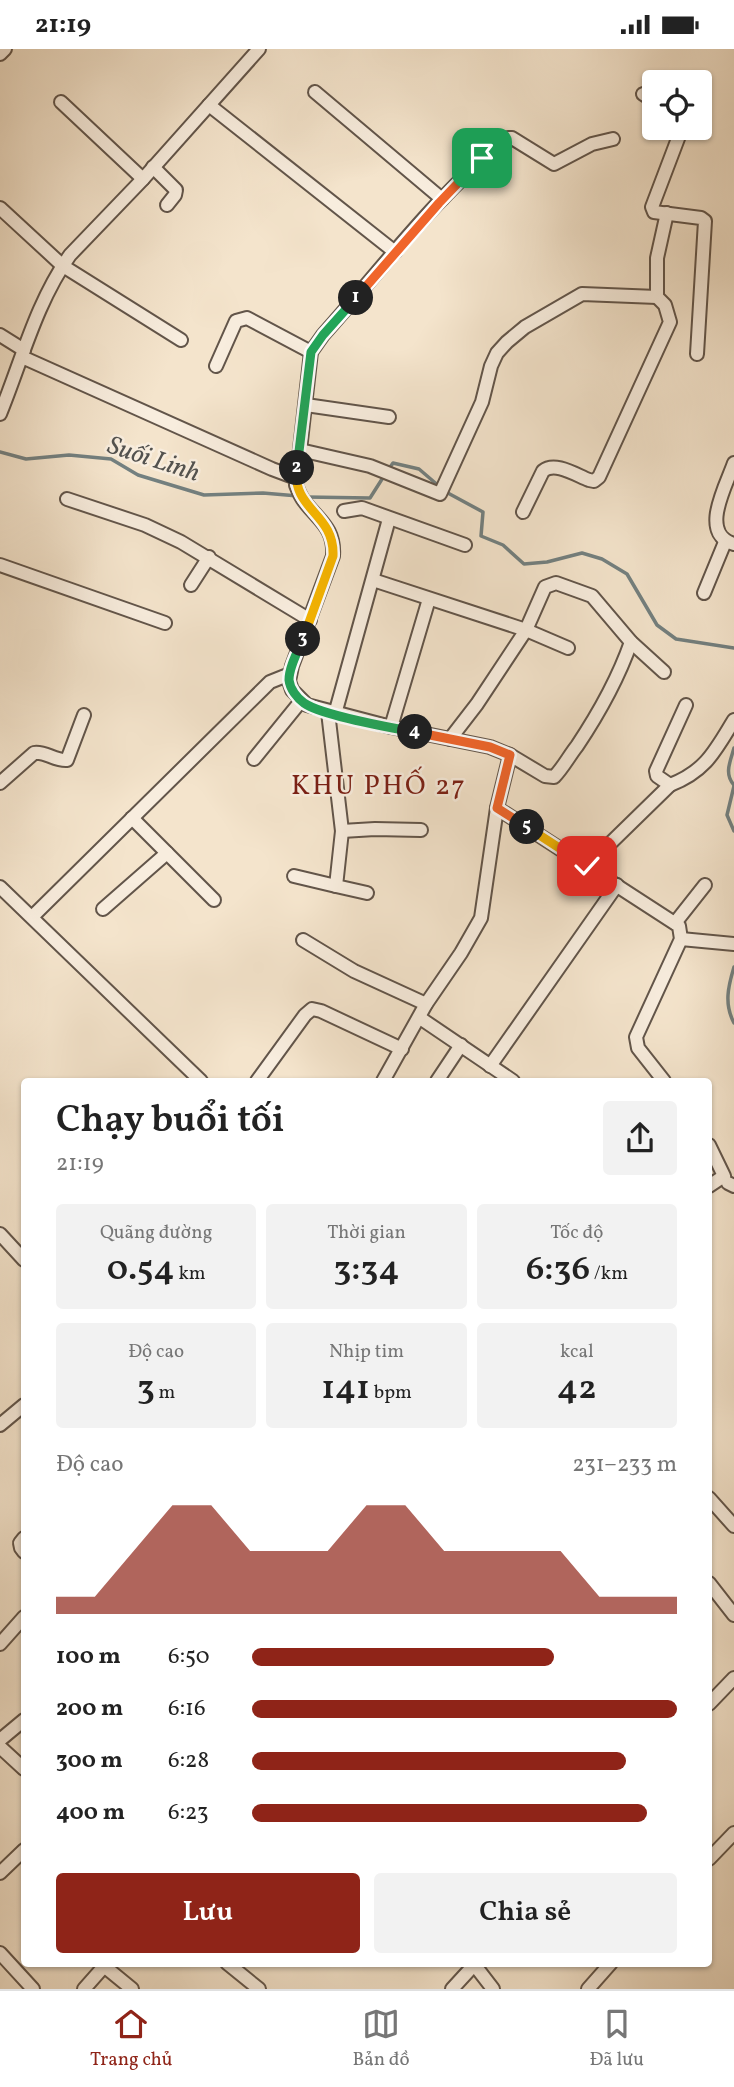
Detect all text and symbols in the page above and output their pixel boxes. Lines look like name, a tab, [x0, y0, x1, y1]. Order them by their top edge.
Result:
text: 21:19	[35, 7, 91, 43]
map controls	[642, 70, 712, 140]
button: locate	[642, 70, 712, 140]
pin	[452, 128, 512, 188]
icon: arrive	[463, 139, 501, 177]
pin: 1	[338, 281, 374, 315]
text: 1	[352, 284, 359, 310]
water label: Suối Linh	[103, 428, 204, 492]
pin: 2	[280, 451, 314, 485]
text: 2	[292, 454, 301, 480]
pin: 3	[286, 621, 320, 657]
text: 3	[298, 625, 307, 651]
pin: 4	[398, 715, 432, 749]
text: 4	[409, 718, 420, 744]
district label: KHU PHỐ 27	[291, 766, 467, 806]
pin: 5	[510, 809, 544, 845]
text: 5	[522, 813, 531, 839]
pin	[557, 836, 617, 896]
icon: check	[568, 847, 606, 885]
text: Chạy buổi tối	[56, 1095, 284, 1148]
button: share	[603, 1101, 677, 1175]
text: 21:19	[56, 1148, 104, 1180]
text: Quãng đường	[100, 1220, 212, 1246]
text: Thời gian	[327, 1220, 406, 1246]
text: Tốc độ	[550, 1220, 603, 1246]
text: 0.54	[107, 1246, 175, 1294]
text: 3:34	[333, 1246, 400, 1294]
text: 6:36	[526, 1246, 590, 1294]
text: km	[175, 1261, 206, 1287]
text: /km	[590, 1261, 628, 1287]
text: Độ cao	[128, 1339, 184, 1365]
text: Nhịp tim	[329, 1339, 404, 1365]
text: kcal	[560, 1339, 594, 1365]
text: 3	[137, 1365, 155, 1413]
text: 141	[321, 1365, 370, 1413]
text: 42	[557, 1365, 597, 1413]
text: m	[155, 1380, 175, 1406]
text: bpm	[370, 1380, 412, 1406]
text: Độ cao	[56, 1449, 124, 1481]
text: 231–233 m	[572, 1449, 677, 1481]
text: 100 m	[56, 1641, 121, 1673]
text: 6:50	[168, 1641, 210, 1673]
text: 200 m	[56, 1693, 123, 1725]
text: 6:16	[168, 1693, 206, 1725]
text: 300 m	[56, 1745, 123, 1777]
text: 6:28	[168, 1745, 209, 1777]
text: 400 m	[56, 1797, 125, 1829]
text: 6:23	[168, 1797, 209, 1829]
button: Lưu	[56, 1873, 360, 1953]
button: Chia sẻ	[374, 1873, 677, 1953]
tab: Trang chủ	[90, 2005, 173, 2073]
tab: Bản đồ	[352, 2005, 410, 2073]
tab: Đã lưu	[589, 2005, 644, 2073]

